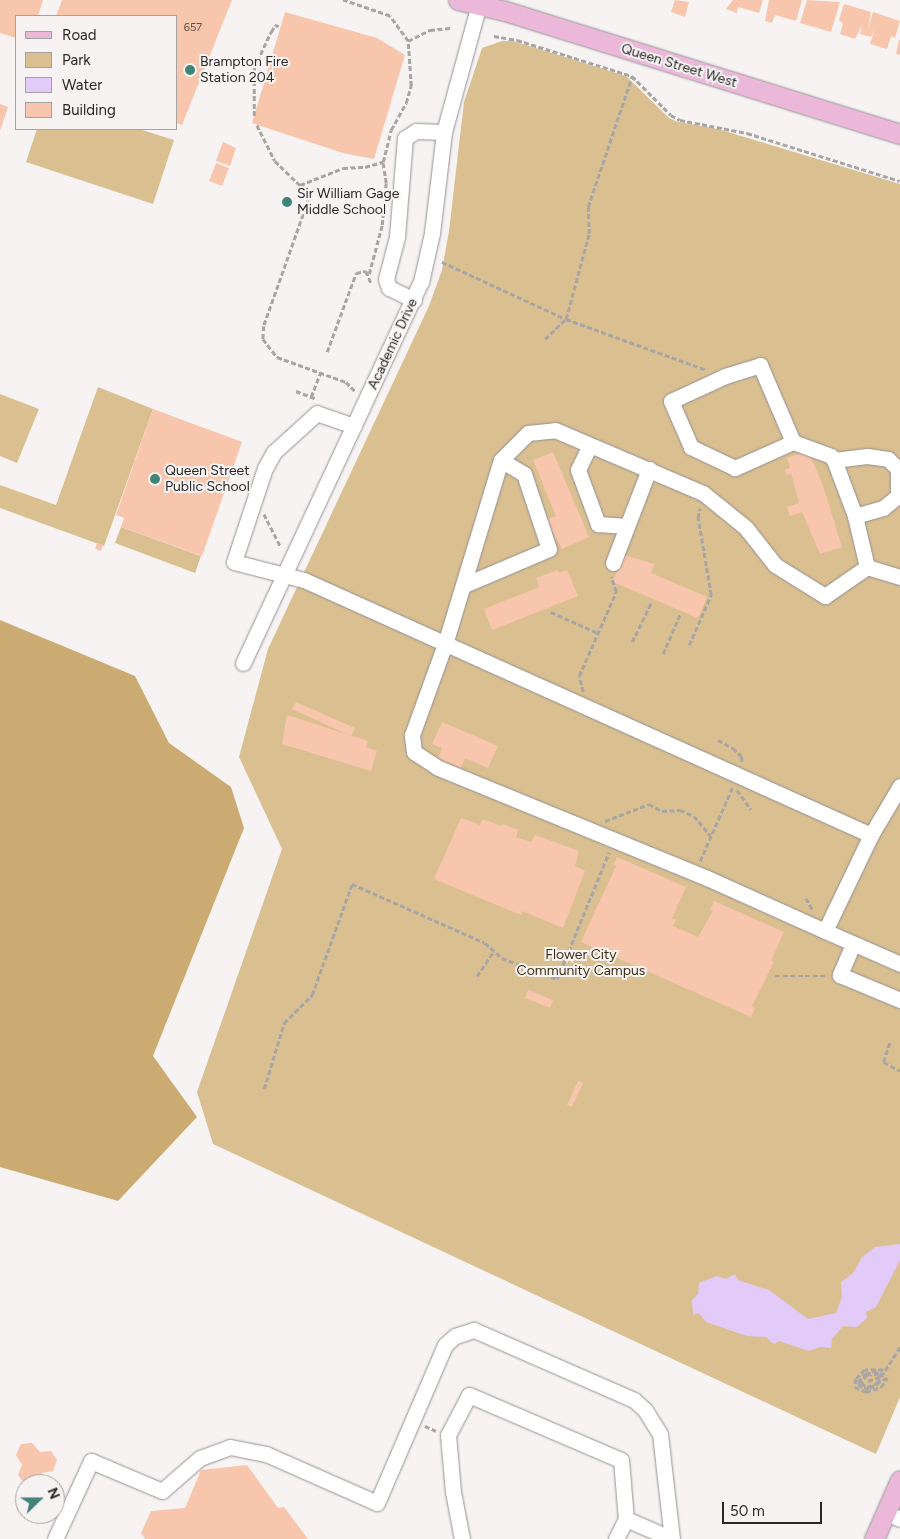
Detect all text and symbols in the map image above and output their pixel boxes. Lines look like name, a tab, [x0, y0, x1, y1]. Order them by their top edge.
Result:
legend	[15, 15, 178, 130]
house number: 657	[184, 21, 202, 35]
text: Road	[62, 26, 97, 44]
street label: Queen Street West	[619, 40, 739, 92]
text: Park	[62, 51, 91, 69]
place label: Brampton Fire Station 204	[200, 54, 288, 86]
marker: Brampton Fire Station 204	[184, 64, 196, 76]
text: Water	[62, 76, 102, 94]
text: Building	[62, 101, 116, 119]
place label: Sir William Gage Middle School	[297, 186, 399, 218]
marker: Sir William Gage Middle School	[281, 196, 293, 208]
street label: Academic Drive	[365, 296, 421, 392]
place label: Queen Street Public School	[165, 463, 250, 496]
marker: Queen Street Public School	[149, 473, 161, 485]
park label: Flower City Community Campus	[517, 947, 645, 980]
north arrow	[15, 1474, 65, 1524]
text: N	[44, 1485, 63, 1502]
scale bar	[725, 1492, 825, 1524]
text: 50 m	[730, 1502, 765, 1520]

